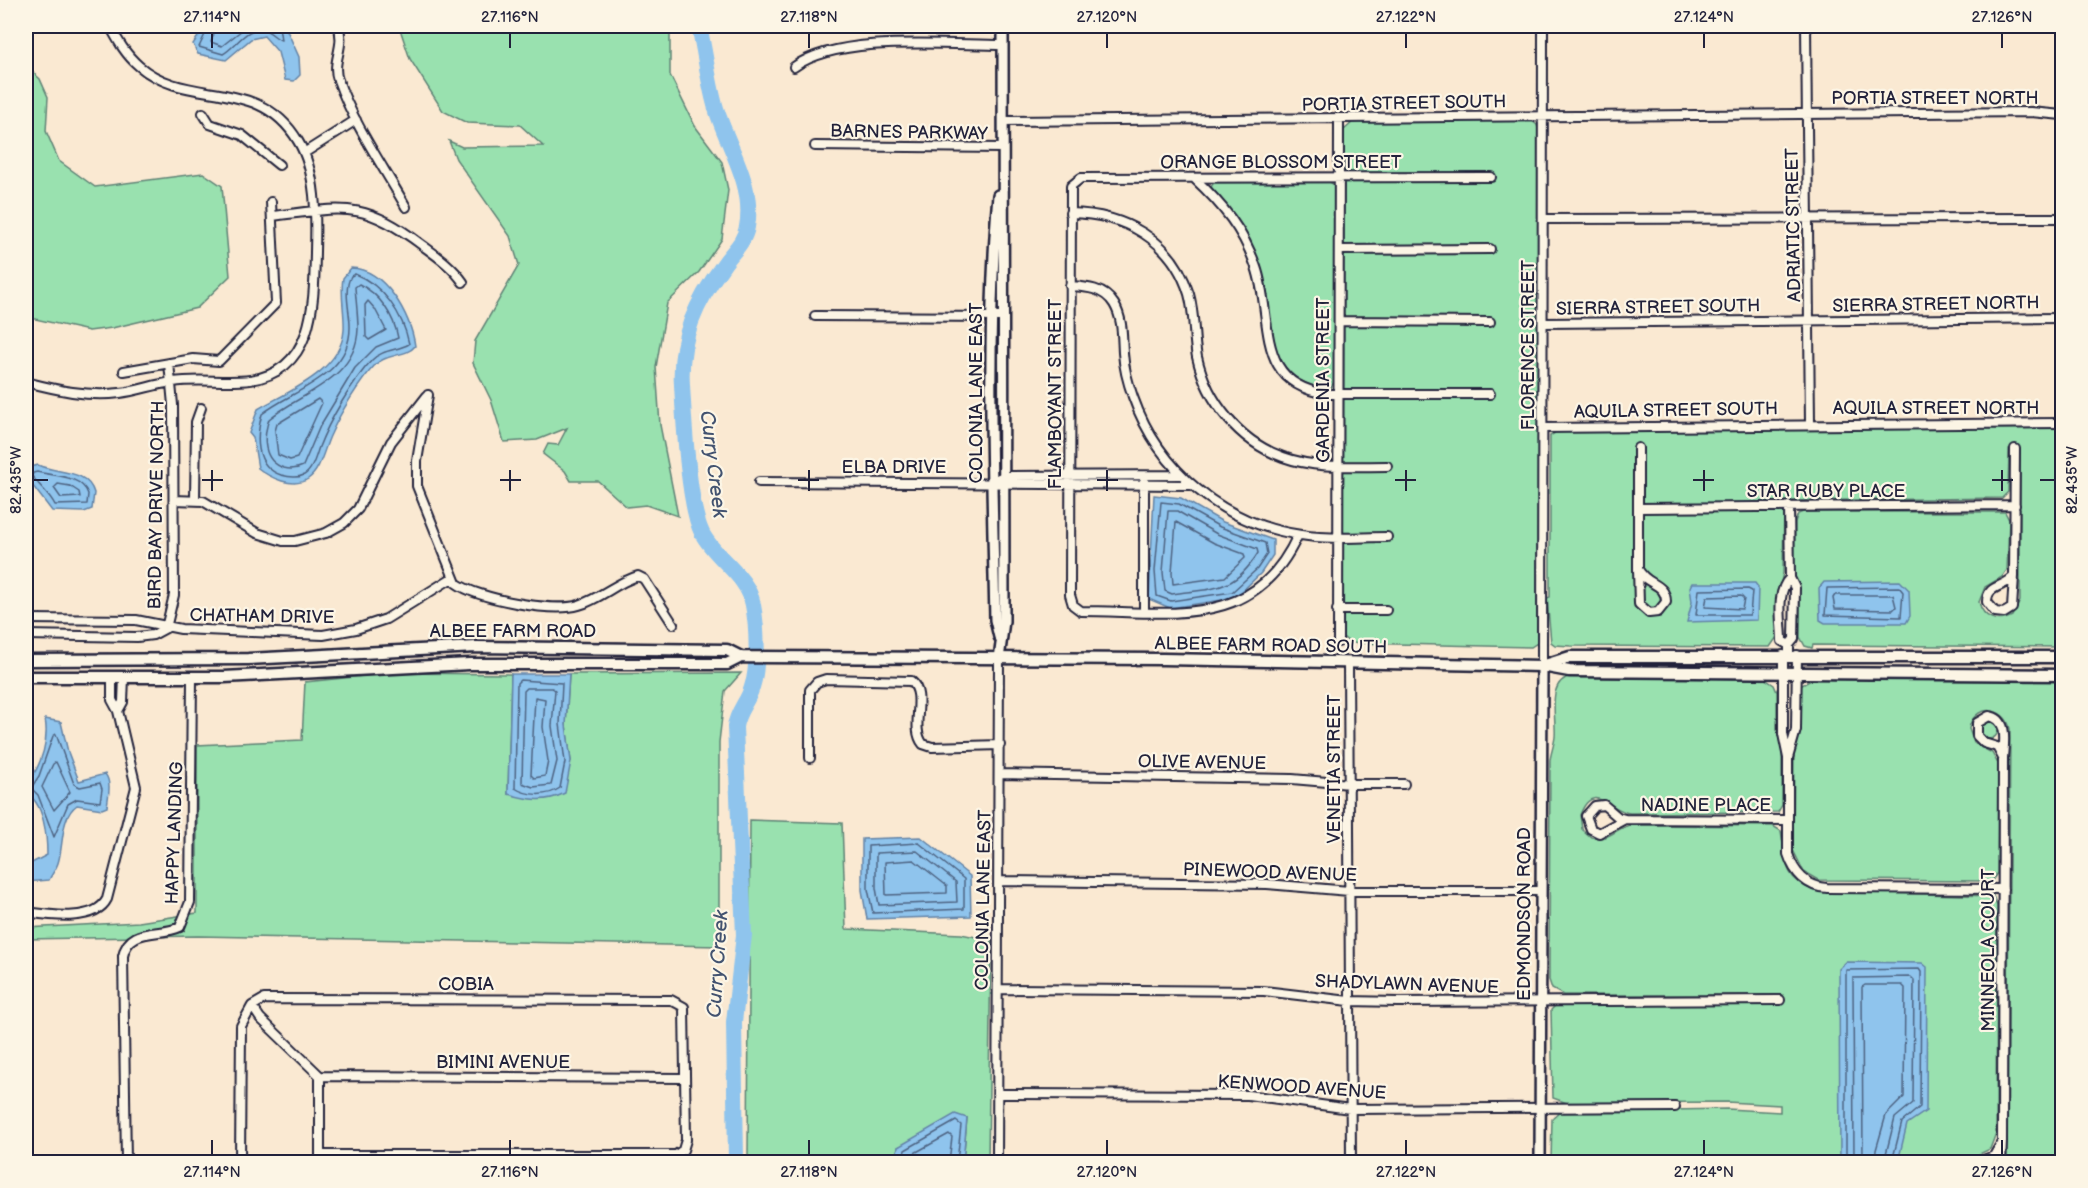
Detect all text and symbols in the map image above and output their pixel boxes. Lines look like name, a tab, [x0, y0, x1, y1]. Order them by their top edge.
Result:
text: 27.114°N	[183, 8, 241, 27]
text: 27.116°N	[481, 8, 539, 27]
text: 27.118°N	[780, 8, 838, 27]
text: 27.120°N	[1077, 8, 1137, 27]
text: 27.122°N	[1376, 8, 1436, 27]
text: 27.124°N	[1674, 8, 1734, 27]
text: 27.126°N	[1972, 8, 2032, 27]
street label: PORTIA STREET NORTH	[1831, 88, 2039, 109]
street label: PORTIA STREET SOUTH	[1301, 91, 1507, 116]
street label: BARNES PARKWAY	[830, 121, 988, 144]
street label: ADRIATIC STREET	[1782, 148, 1805, 302]
street label: ORANGE BLOSSOM STREET	[1160, 152, 1402, 173]
street label: FLORENCE STREET	[1518, 260, 1539, 430]
street label: SIERRA STREET NORTH	[1832, 292, 2040, 317]
street label: SIERRA STREET SOUTH	[1556, 295, 1760, 320]
street label: GARDENIA STREET	[1313, 297, 1334, 463]
street label: FLAMBOYANT STREET	[1045, 299, 1066, 489]
street label: COLONIA LANE EAST	[966, 302, 987, 483]
street label: AQUILA STREET SOUTH	[1574, 398, 1778, 423]
street label: AQUILA STREET NORTH	[1833, 398, 2039, 419]
street label: BIRD BAY DRIVE NORTH	[144, 400, 169, 610]
water label: Curry Creek	[695, 409, 732, 520]
text: 82.435°W	[7, 446, 26, 514]
text: 82.435°W	[2063, 446, 2082, 514]
street label: ELBA DRIVE	[842, 457, 947, 478]
street label: STAR RUBY PLACE	[1747, 481, 1905, 502]
street label: CHATHAM DRIVE	[189, 605, 335, 628]
street label: ALBEE FARM ROAD	[430, 621, 596, 642]
street label: ALBEE FARM ROAD SOUTH	[1154, 633, 1387, 658]
street label: VENETIA STREET	[1324, 694, 1345, 844]
street label: OLIVE AVENUE	[1138, 751, 1267, 774]
street label: HAPPY LANDING	[162, 761, 187, 905]
street label: NADINE PLACE	[1641, 795, 1771, 816]
street label: COLONIA LANE EAST	[971, 809, 996, 991]
street label: EDMONDSON ROAD	[1514, 827, 1535, 1001]
street label: PINEWOOD AVENUE	[1183, 859, 1358, 886]
street label: MINNEOLA COURT	[1978, 868, 1999, 1032]
water label: Curry Creek	[702, 908, 734, 1019]
street label: SHADYLAWN AVENUE	[1315, 971, 1499, 998]
street label: COBIA	[438, 974, 494, 995]
street label: BIMINI AVENUE	[436, 1052, 570, 1073]
street label: KENWOOD AVENUE	[1217, 1071, 1387, 1104]
text: 27.114°N	[183, 1163, 241, 1182]
text: 27.116°N	[481, 1163, 539, 1182]
text: 27.118°N	[780, 1163, 838, 1182]
text: 27.120°N	[1077, 1163, 1137, 1182]
text: 27.122°N	[1376, 1163, 1436, 1182]
text: 27.124°N	[1674, 1163, 1734, 1182]
text: 27.126°N	[1972, 1163, 2032, 1182]

